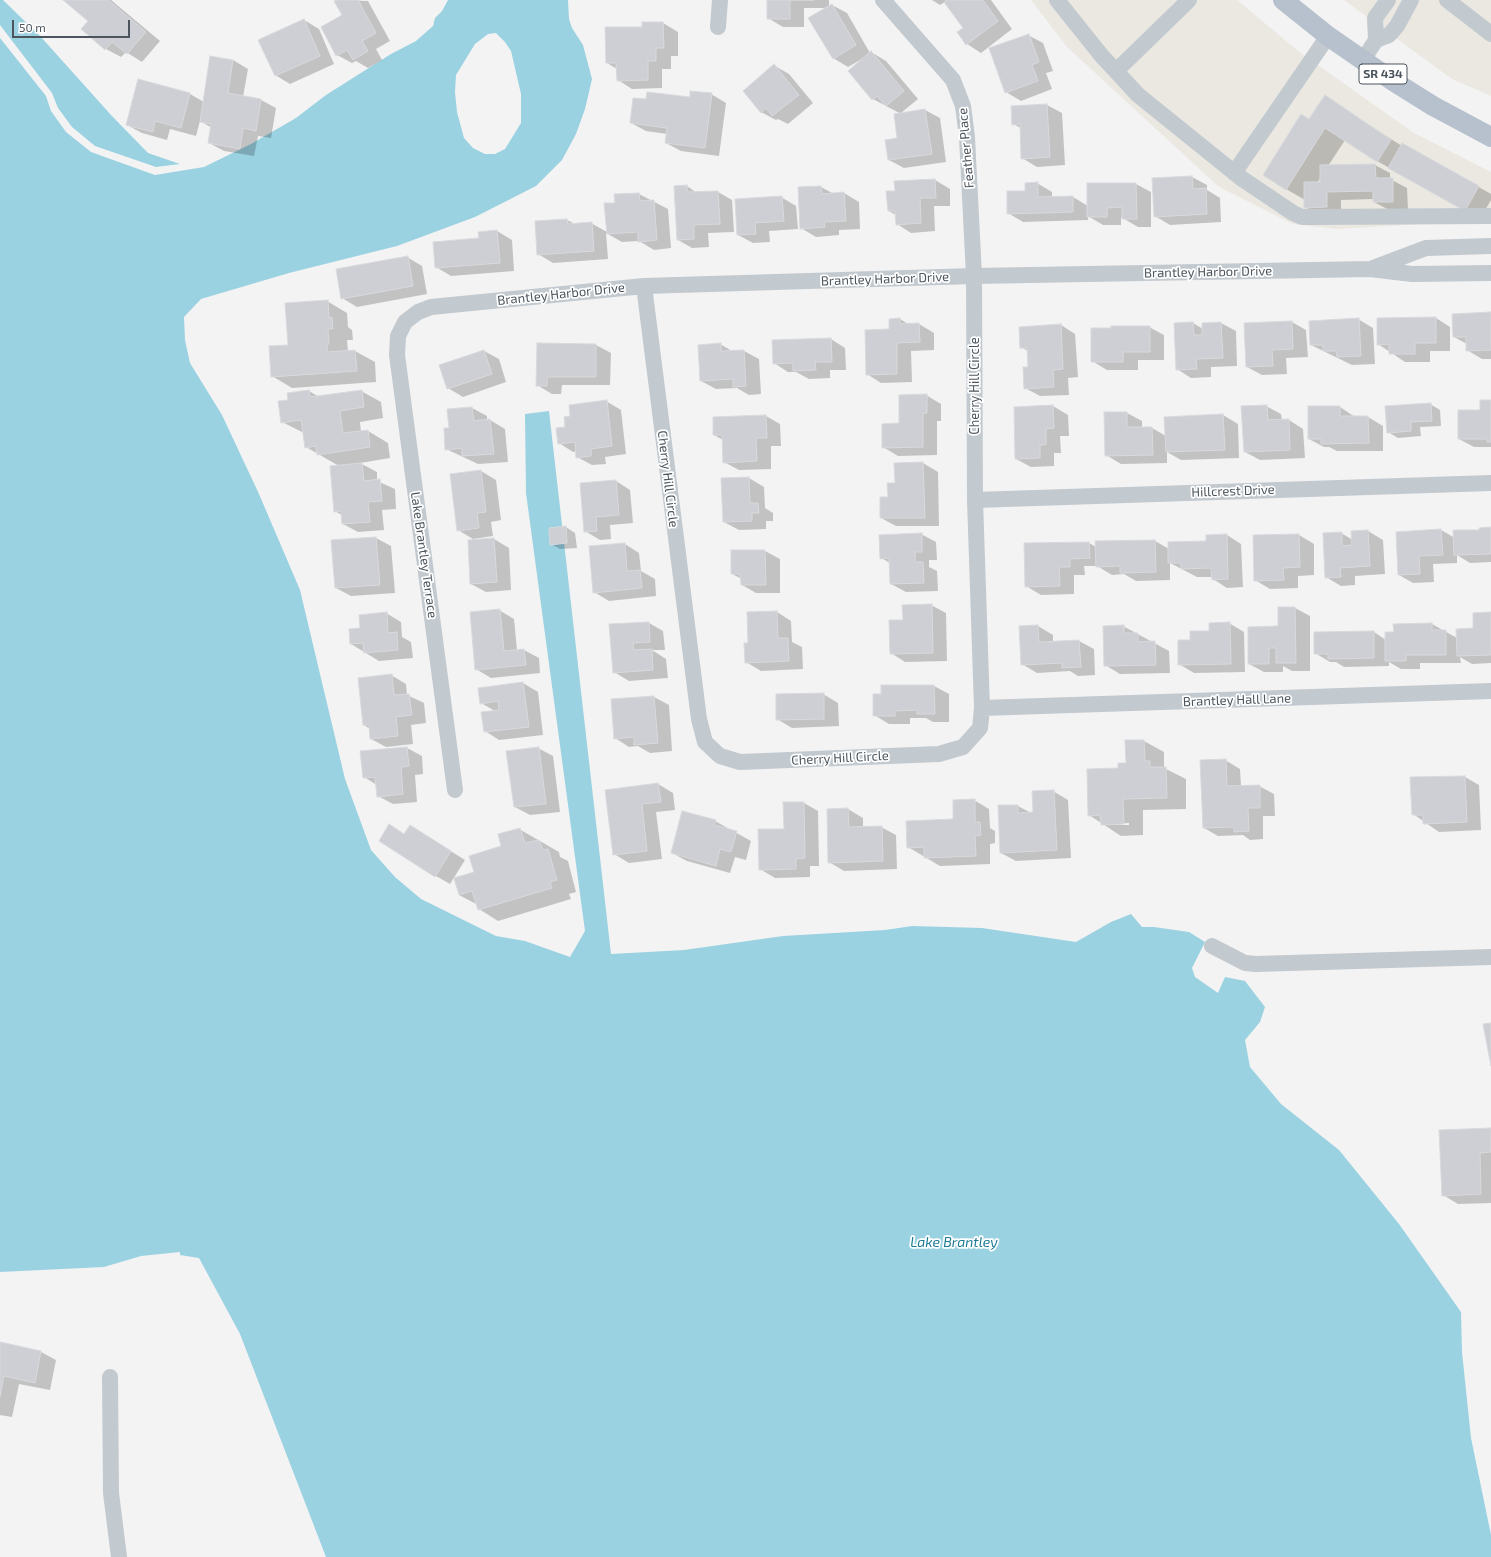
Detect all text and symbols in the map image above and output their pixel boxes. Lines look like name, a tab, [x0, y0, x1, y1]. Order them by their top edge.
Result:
scale bar	[14, 12, 132, 38]
text: 50 m	[19, 20, 46, 34]
road number: SR 434	[1359, 64, 1407, 84]
street label: Feather Place	[955, 107, 977, 189]
street label: Brantley Harbor Drive	[1144, 263, 1272, 281]
street label: Brantley Harbor Drive	[821, 269, 949, 289]
street label: Brantley Harbor Drive	[496, 280, 626, 308]
street label: Cherry Hill Circle	[967, 337, 983, 435]
street label: Cherry Hill Circle	[654, 430, 682, 528]
street label: Hillcrest Drive	[1191, 482, 1275, 500]
street label: Lake Brantley Terrace	[407, 491, 441, 619]
street label: Brantley Hall Lane	[1183, 690, 1291, 710]
street label: Cherry Hill Circle	[791, 748, 889, 768]
water label: Lake Brantley	[910, 1234, 998, 1250]

